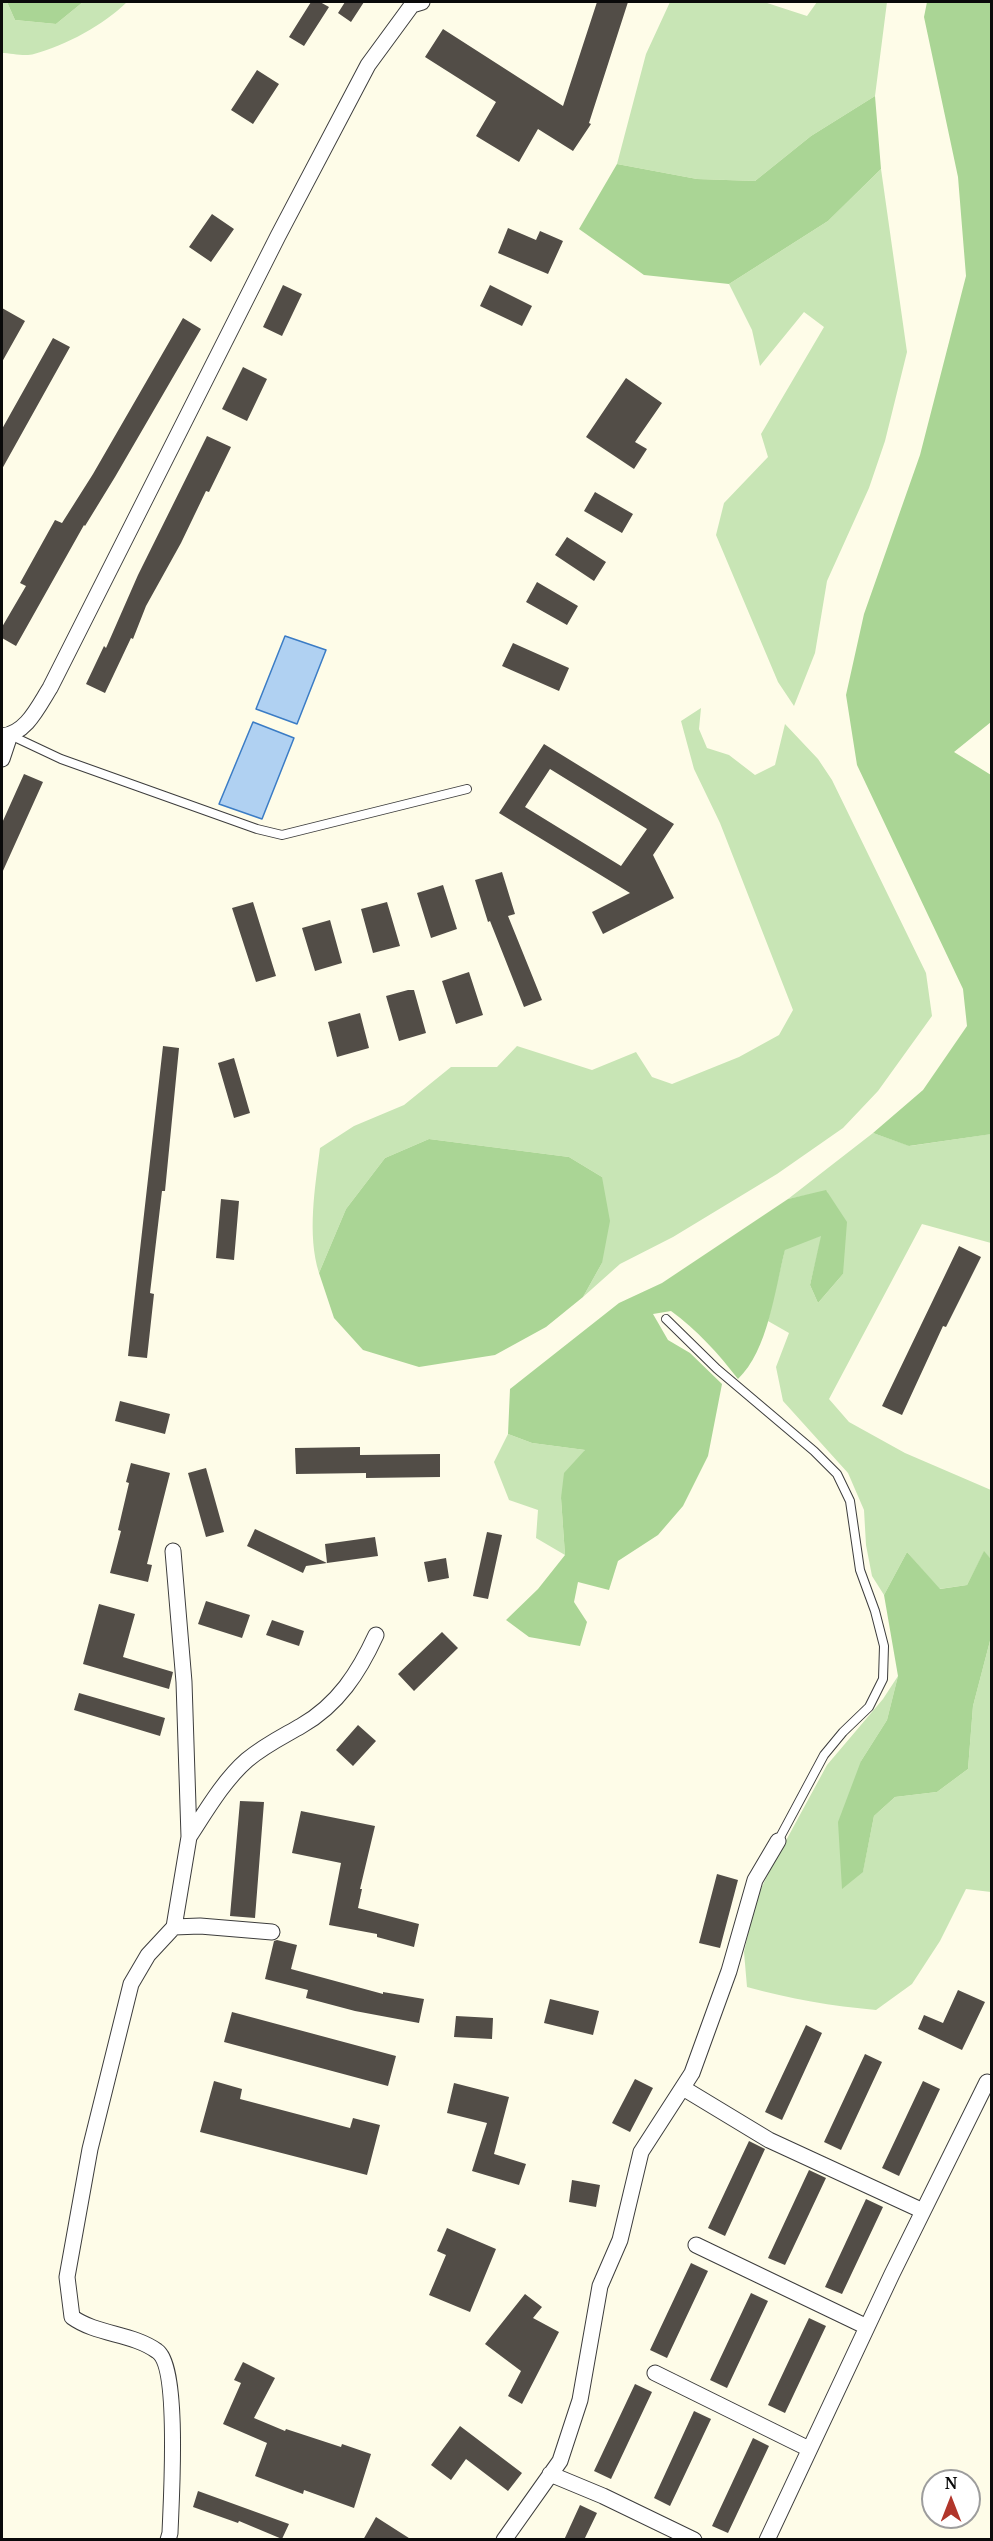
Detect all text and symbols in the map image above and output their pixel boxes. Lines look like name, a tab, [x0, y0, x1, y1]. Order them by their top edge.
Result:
north arrow	[921, 2469, 981, 2529]
text: N	[945, 2472, 957, 2494]

